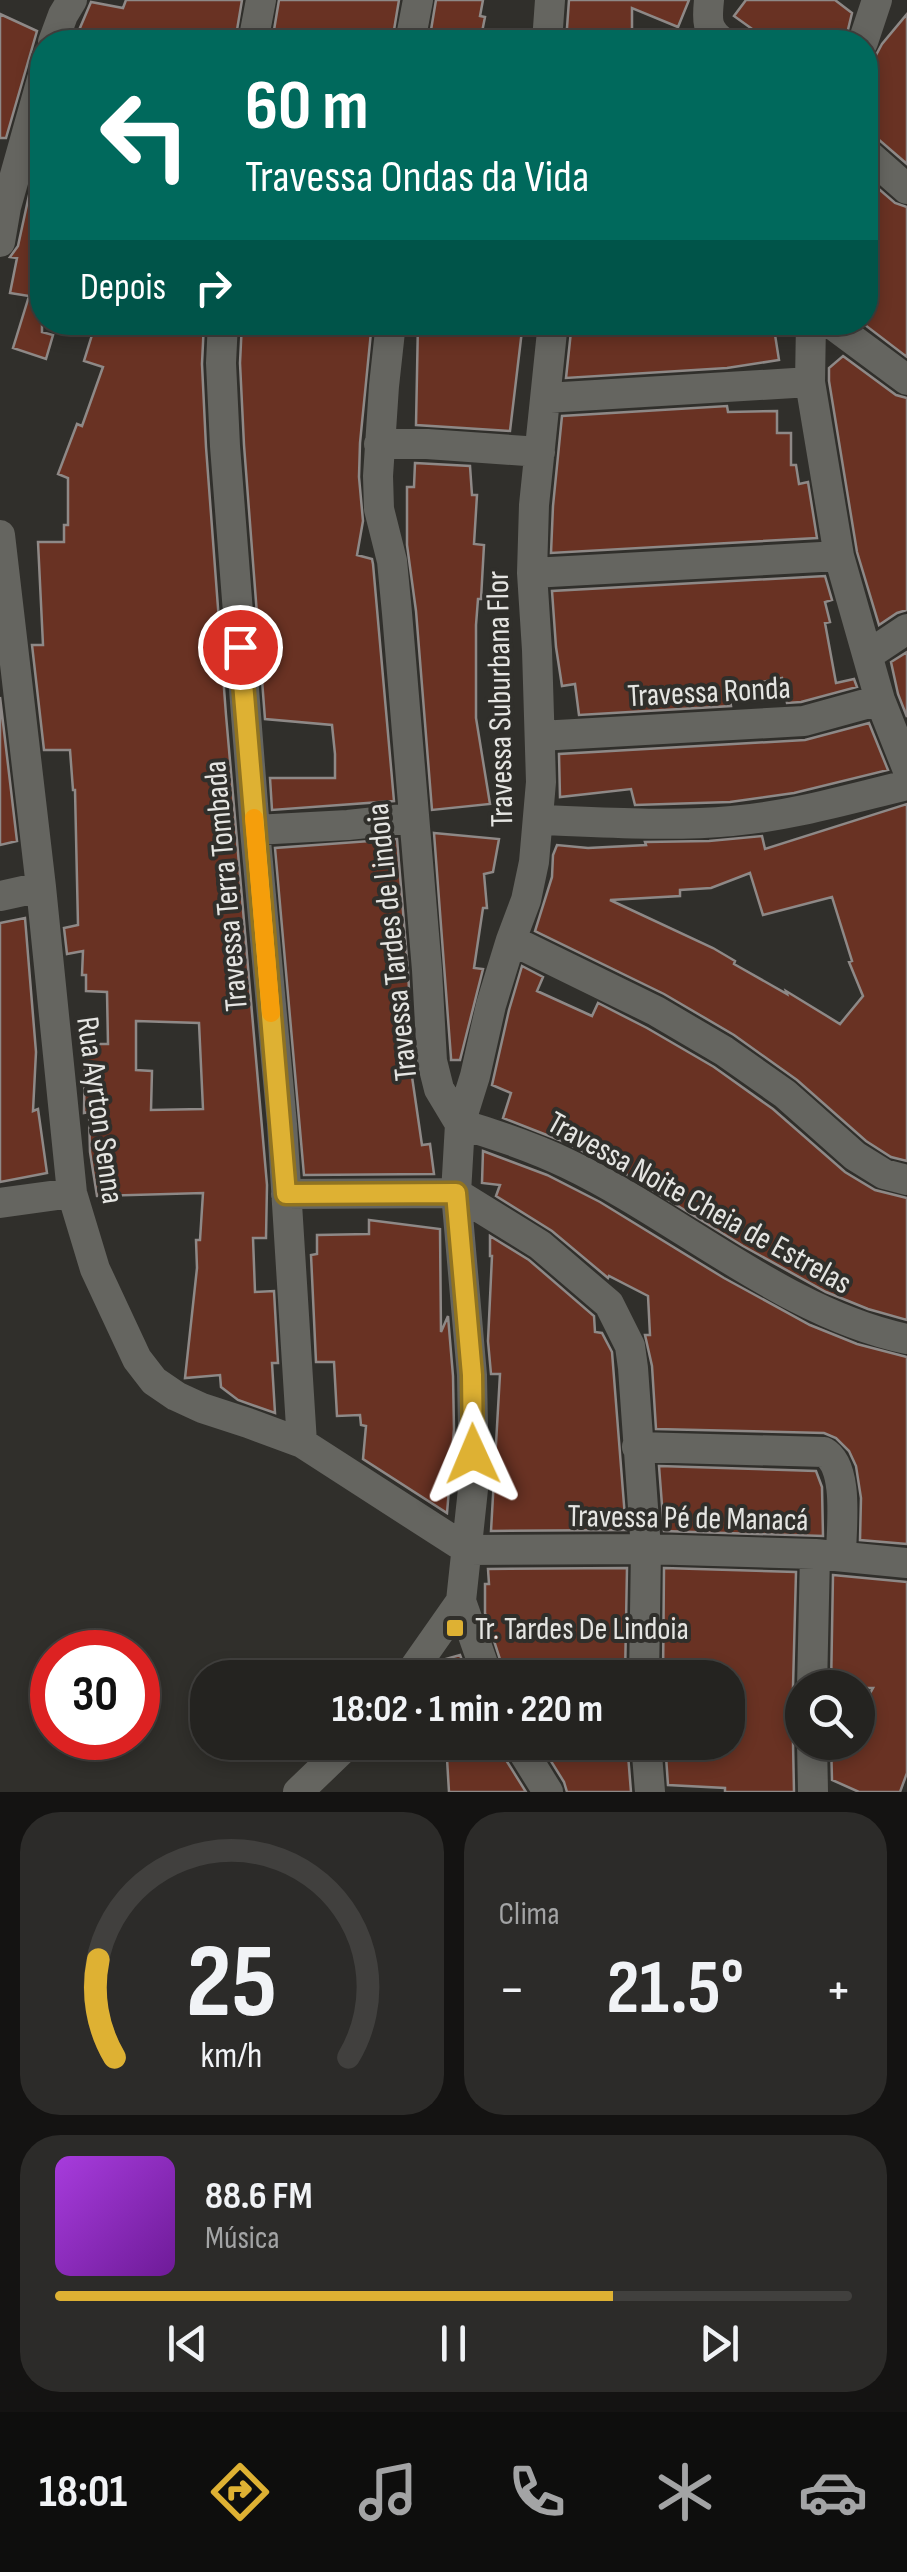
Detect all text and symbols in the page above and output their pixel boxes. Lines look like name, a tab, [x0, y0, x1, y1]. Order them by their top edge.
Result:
text: 60 m	[245, 65, 369, 149]
icon: left	[80, 70, 210, 200]
text: Travessa Ondas da Vida	[245, 150, 589, 205]
icon: right	[186, 260, 241, 315]
text: Depois	[80, 265, 166, 310]
street label: Travessa Suburbana Flor	[479, 570, 522, 828]
pin	[198, 605, 283, 690]
icon: arrive	[213, 620, 268, 675]
street label: Travessa Ronda	[626, 669, 792, 716]
street label: Travessa Terra Tombada	[196, 759, 257, 1013]
street label: Travessa Tardes de Lindoia	[359, 801, 426, 1082]
street label: Rua Ayrton Senna	[67, 1014, 132, 1206]
street label: Travessa Noite Cheia de Estrelas	[540, 1103, 858, 1303]
position arrow	[421, 1402, 525, 1506]
street label: Travessa Pé de Manacá	[567, 1497, 809, 1540]
place label: Tr. Tardes De Lindoia	[475, 1610, 689, 1649]
marker: Tr. Tardes De Lindoia	[444, 1617, 466, 1639]
speed limit sign: 30	[30, 1630, 160, 1760]
map controls	[785, 1670, 875, 1760]
button: search	[785, 1670, 875, 1760]
text: 18:02 · 1 min · 220 m	[332, 1687, 603, 1732]
text: Clima	[499, 1895, 559, 1934]
text: 25	[186, 1921, 277, 2046]
text: 21.5°	[606, 1944, 744, 2035]
text: −	[499, 1957, 525, 2024]
text: +	[825, 1957, 852, 2024]
text: km/h	[201, 2035, 263, 2078]
text: 88.6 FM	[205, 2174, 312, 2219]
text: Música	[205, 2219, 280, 2258]
icon: previous	[160, 2316, 215, 2371]
icon: pause	[426, 2316, 481, 2371]
icon: next	[692, 2316, 747, 2371]
icon: directions	[205, 2457, 275, 2527]
icon: music	[353, 2457, 423, 2527]
icon: phone	[502, 2457, 572, 2527]
icon: climate	[650, 2457, 720, 2527]
icon: car	[798, 2457, 868, 2527]
text: 18:01	[39, 2465, 127, 2520]

